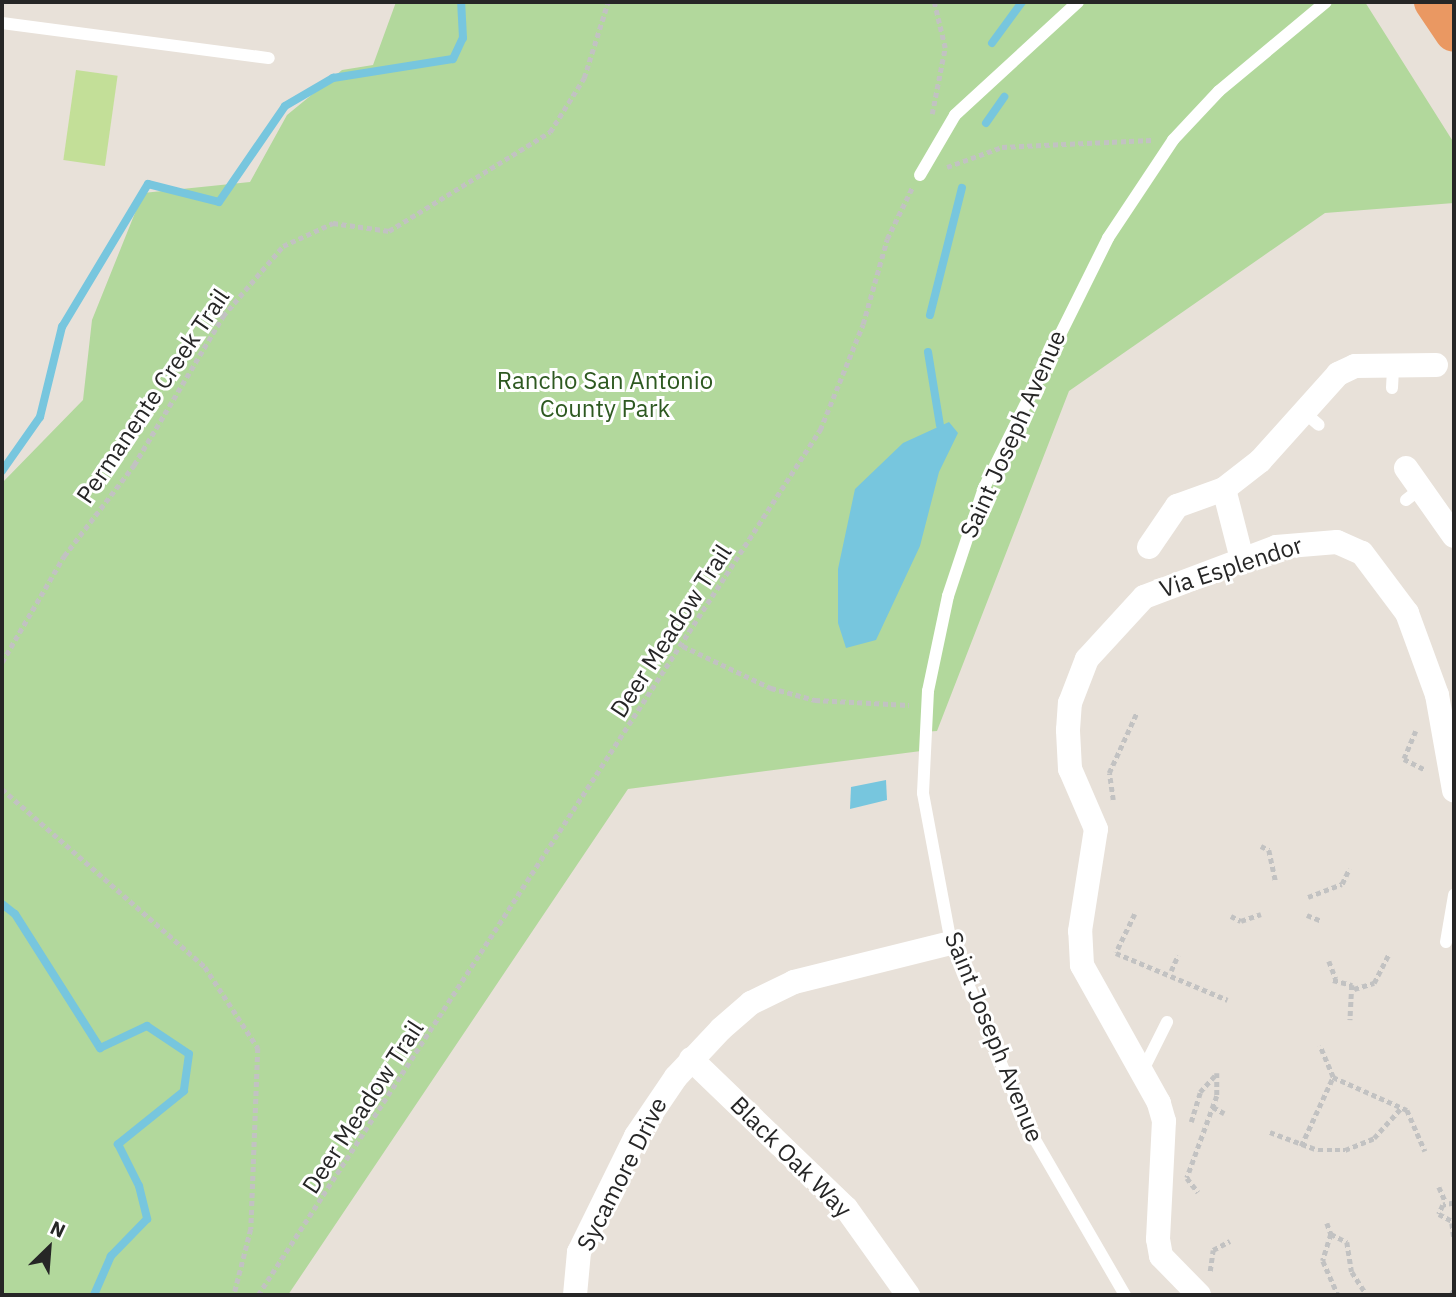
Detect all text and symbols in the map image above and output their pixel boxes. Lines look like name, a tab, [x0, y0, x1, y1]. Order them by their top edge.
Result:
street label: Permanente Creek Trail	[70, 283, 236, 509]
street label: Saint Joseph Avenue	[954, 326, 1072, 542]
park label: Rancho San Antonio County Park	[497, 367, 713, 423]
street label: Via Esplendor	[1156, 530, 1306, 604]
street label: Deer Meadow Trail	[604, 539, 738, 723]
street label: Saint Joseph Avenue	[939, 928, 1049, 1146]
street label: Deer Meadow Trail	[296, 1015, 430, 1199]
street label: Black Oak Way	[724, 1090, 858, 1224]
street label: Sycamore Drive	[571, 1092, 673, 1256]
north arrow	[14, 1213, 84, 1283]
text: N	[47, 1215, 69, 1243]

